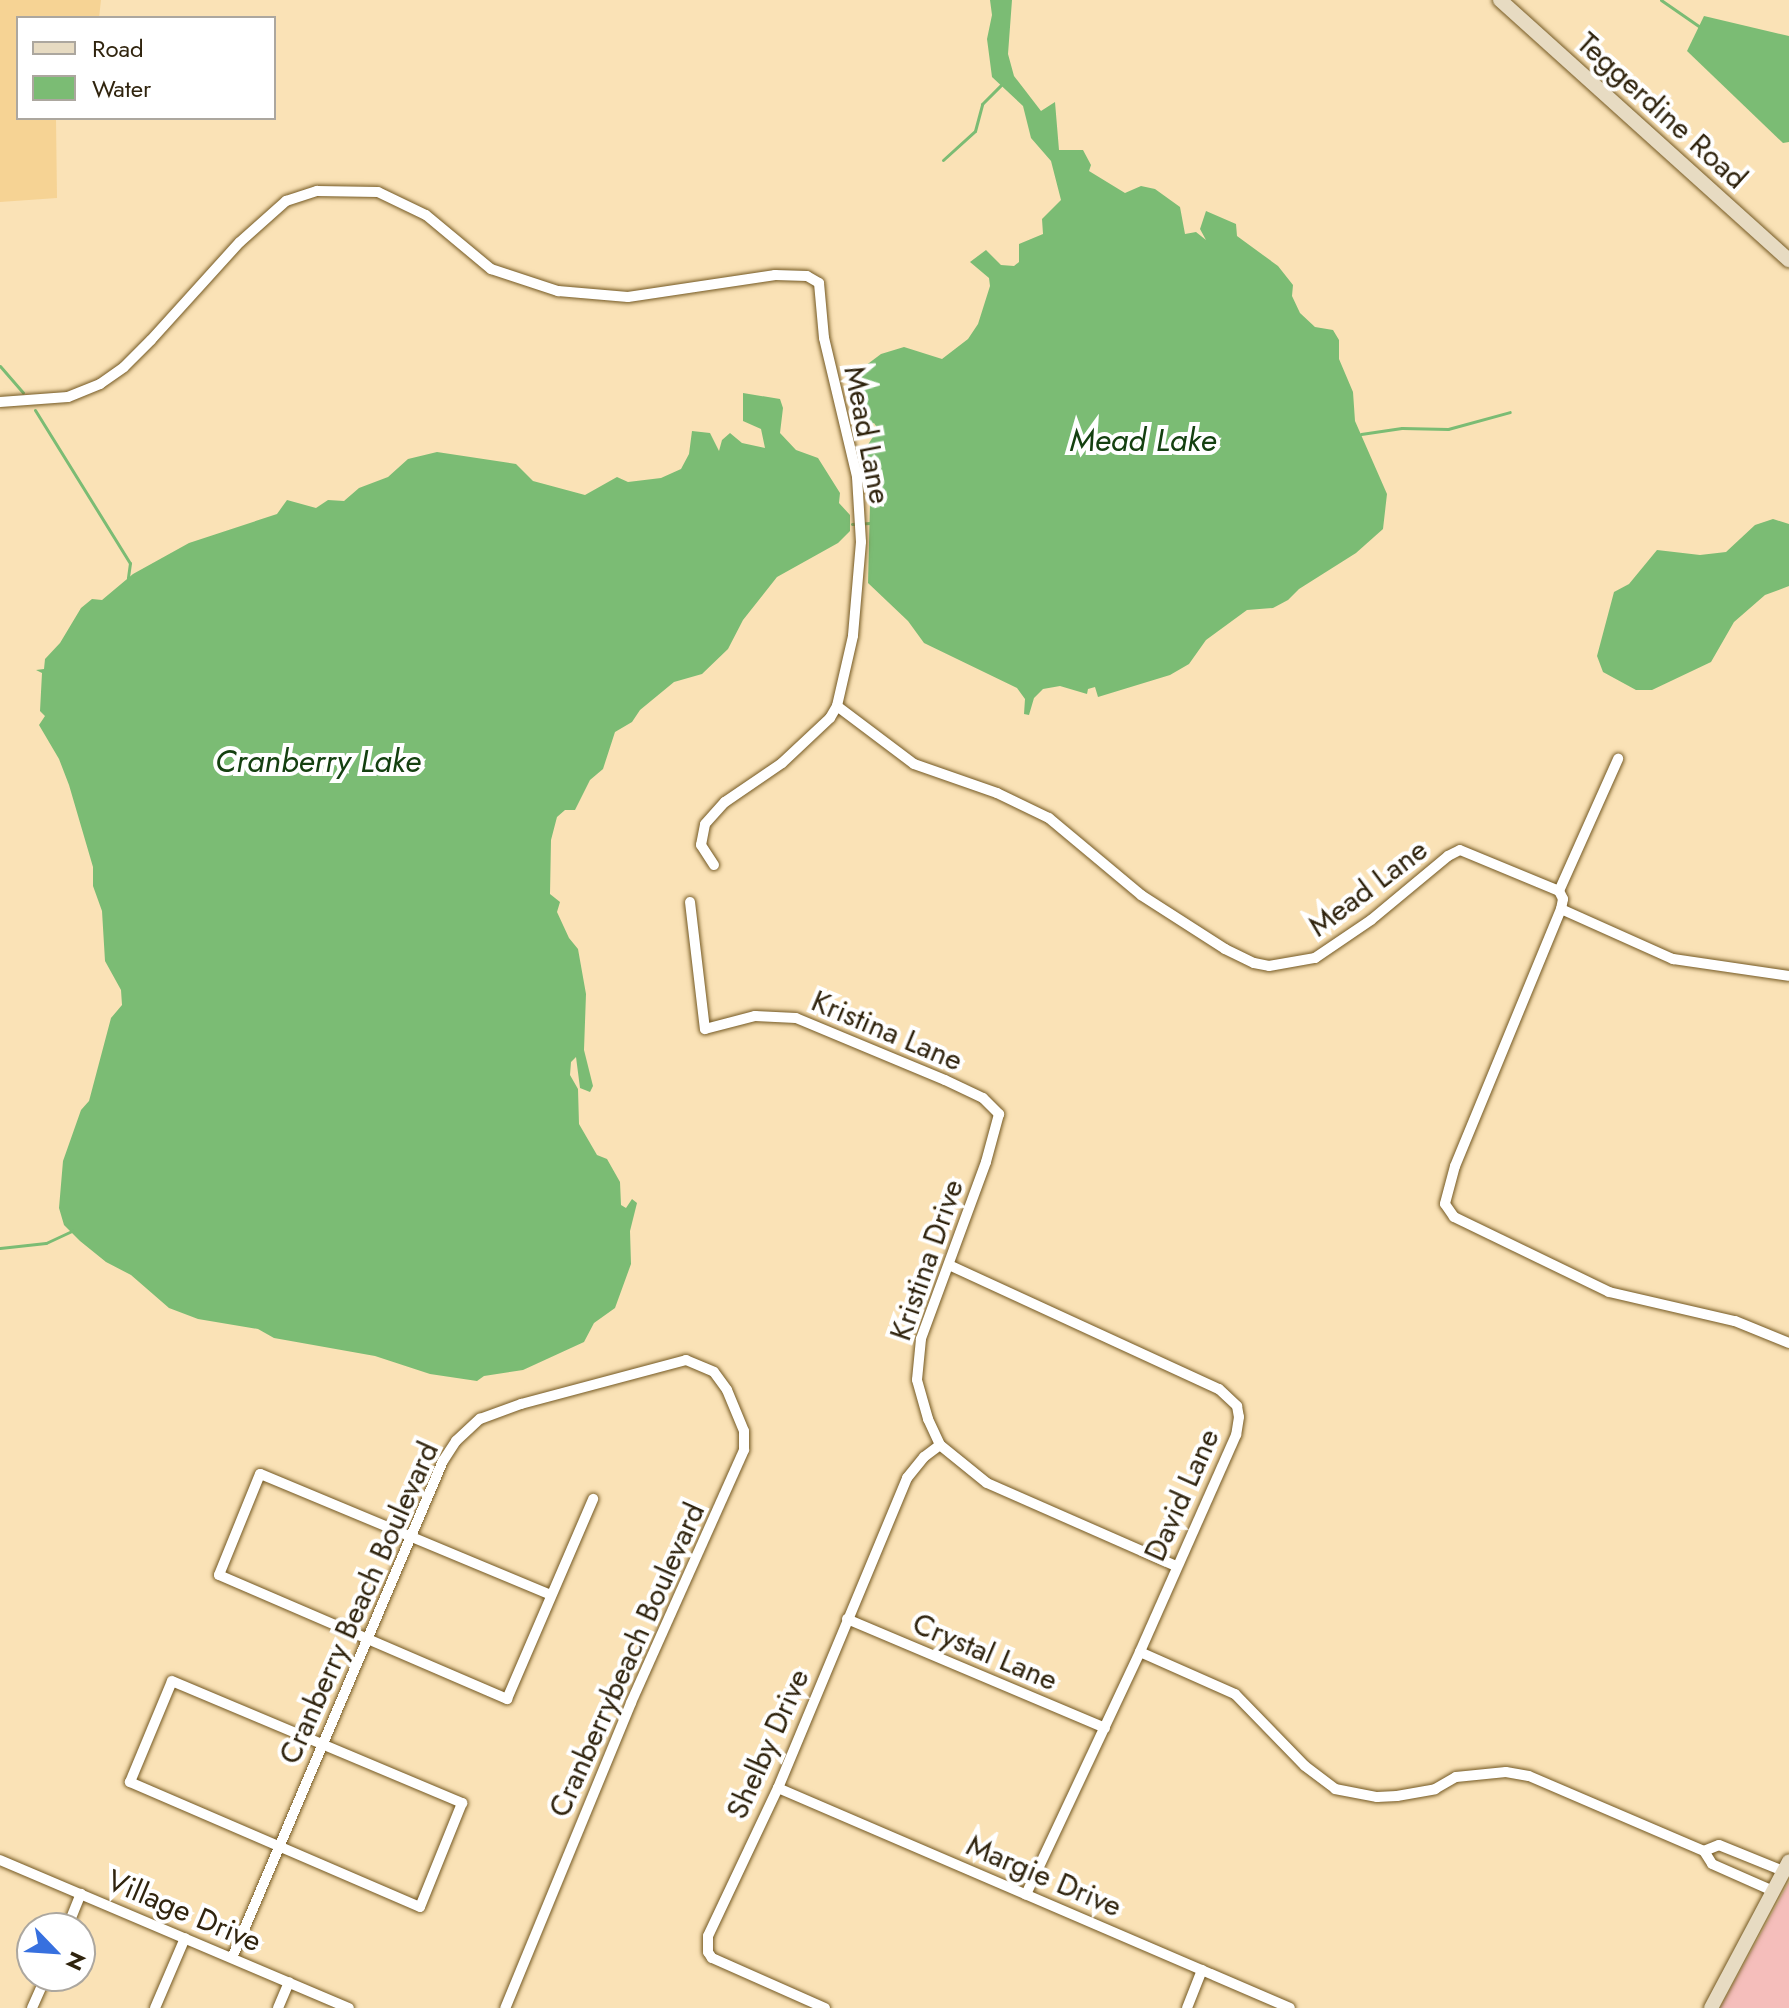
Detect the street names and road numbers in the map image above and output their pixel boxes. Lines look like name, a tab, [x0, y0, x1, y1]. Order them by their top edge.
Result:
street label: Teggerdine Road	[1570, 25, 1754, 197]
street label: Mead Lane	[836, 363, 898, 507]
street label: Mead Lane	[1301, 832, 1435, 944]
street label: Kristina Lane	[806, 983, 968, 1079]
street label: Kristina Drive	[883, 1175, 971, 1345]
street label: David Lane	[1137, 1423, 1227, 1567]
street label: Cranberry Beach Boulevard	[272, 1436, 446, 1770]
street label: Cranberrybeach Boulevard	[541, 1497, 713, 1823]
street label: Crystal Lane	[907, 1605, 1063, 1699]
street label: Shelby Drive	[719, 1664, 817, 1824]
street label: Margie Drive	[961, 1827, 1127, 1925]
street label: Village Drive	[101, 1862, 267, 1960]

